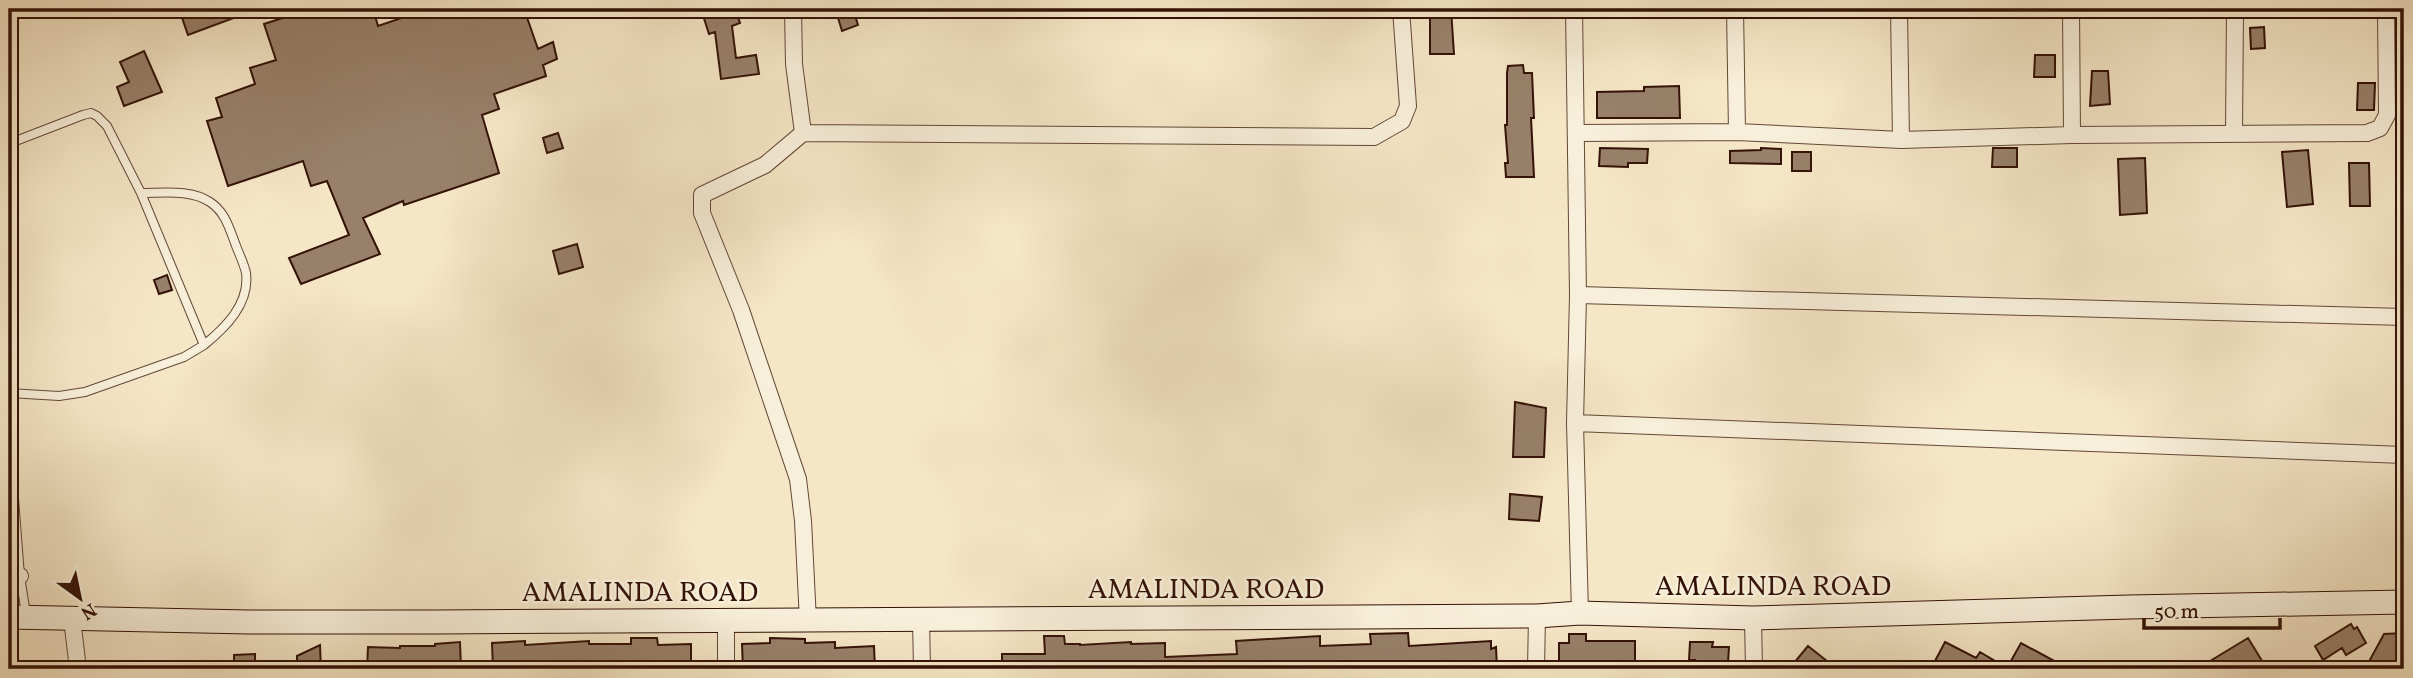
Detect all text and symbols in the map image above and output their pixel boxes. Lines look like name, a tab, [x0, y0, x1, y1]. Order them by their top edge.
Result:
north arrow	[46, 562, 116, 632]
street label: AMALINDA ROAD	[1655, 568, 1891, 607]
street label: AMALINDA ROAD	[1088, 571, 1324, 610]
street label: AMALINDA ROAD	[522, 574, 758, 613]
scale bar	[2144, 587, 2280, 631]
text: N	[75, 596, 101, 625]
text: 50 m	[2154, 598, 2199, 627]

